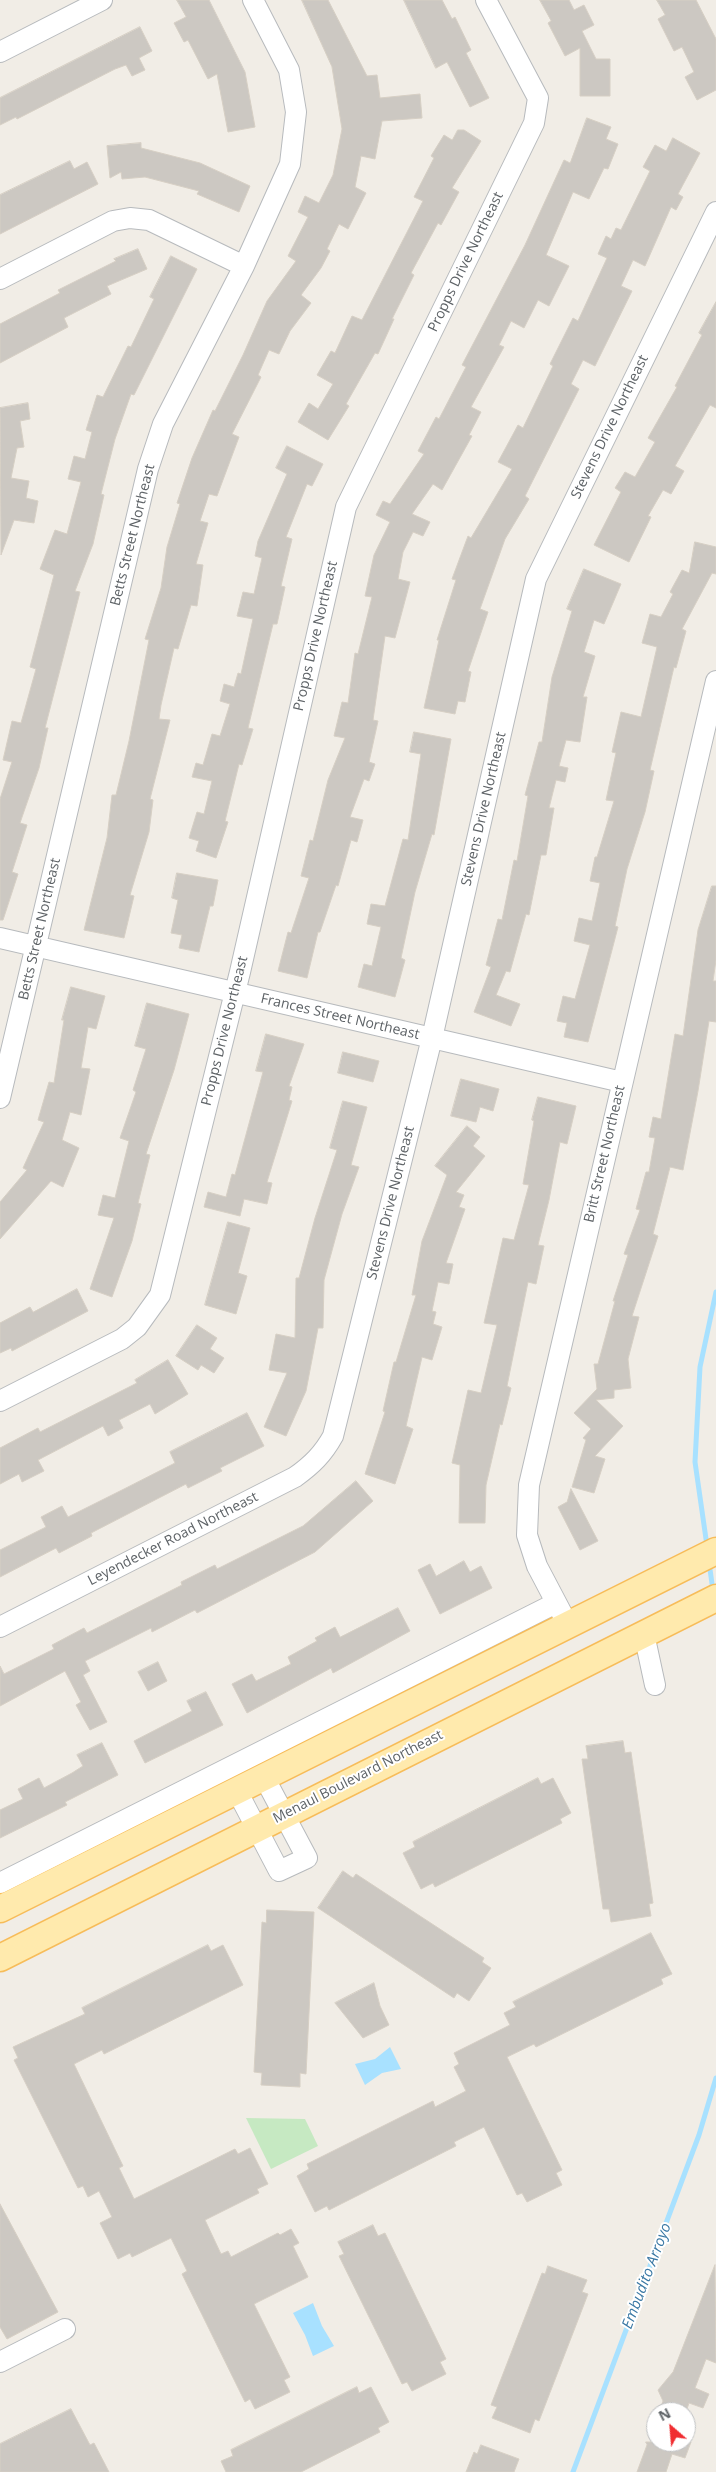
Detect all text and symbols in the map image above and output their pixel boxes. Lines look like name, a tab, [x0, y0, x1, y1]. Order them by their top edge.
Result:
street label: Propps Drive Northeast	[425, 189, 507, 335]
street label: Stevens Drive Northeast	[568, 352, 652, 502]
street label: Betts Street Northeast	[107, 462, 159, 608]
street label: Propps Drive Northeast	[291, 559, 341, 713]
street label: Stevens Drive Northeast	[458, 730, 510, 888]
street label: Betts Street Northeast	[15, 856, 65, 1002]
street label: Propps Drive Northeast	[198, 955, 252, 1107]
street label: Frances Street Northeast	[259, 991, 421, 1043]
street label: Britt Street Northeast	[581, 1084, 629, 1224]
street label: Stevens Drive Northeast	[364, 1124, 418, 1282]
street label: Leyendecker Road Northeast	[85, 1489, 261, 1589]
street label: Menaul Boulevard Northeast	[270, 1727, 446, 1827]
water label: Embudito Arroyo	[619, 2221, 675, 2331]
north arrow	[646, 2402, 696, 2452]
text: N	[655, 2403, 674, 2425]

